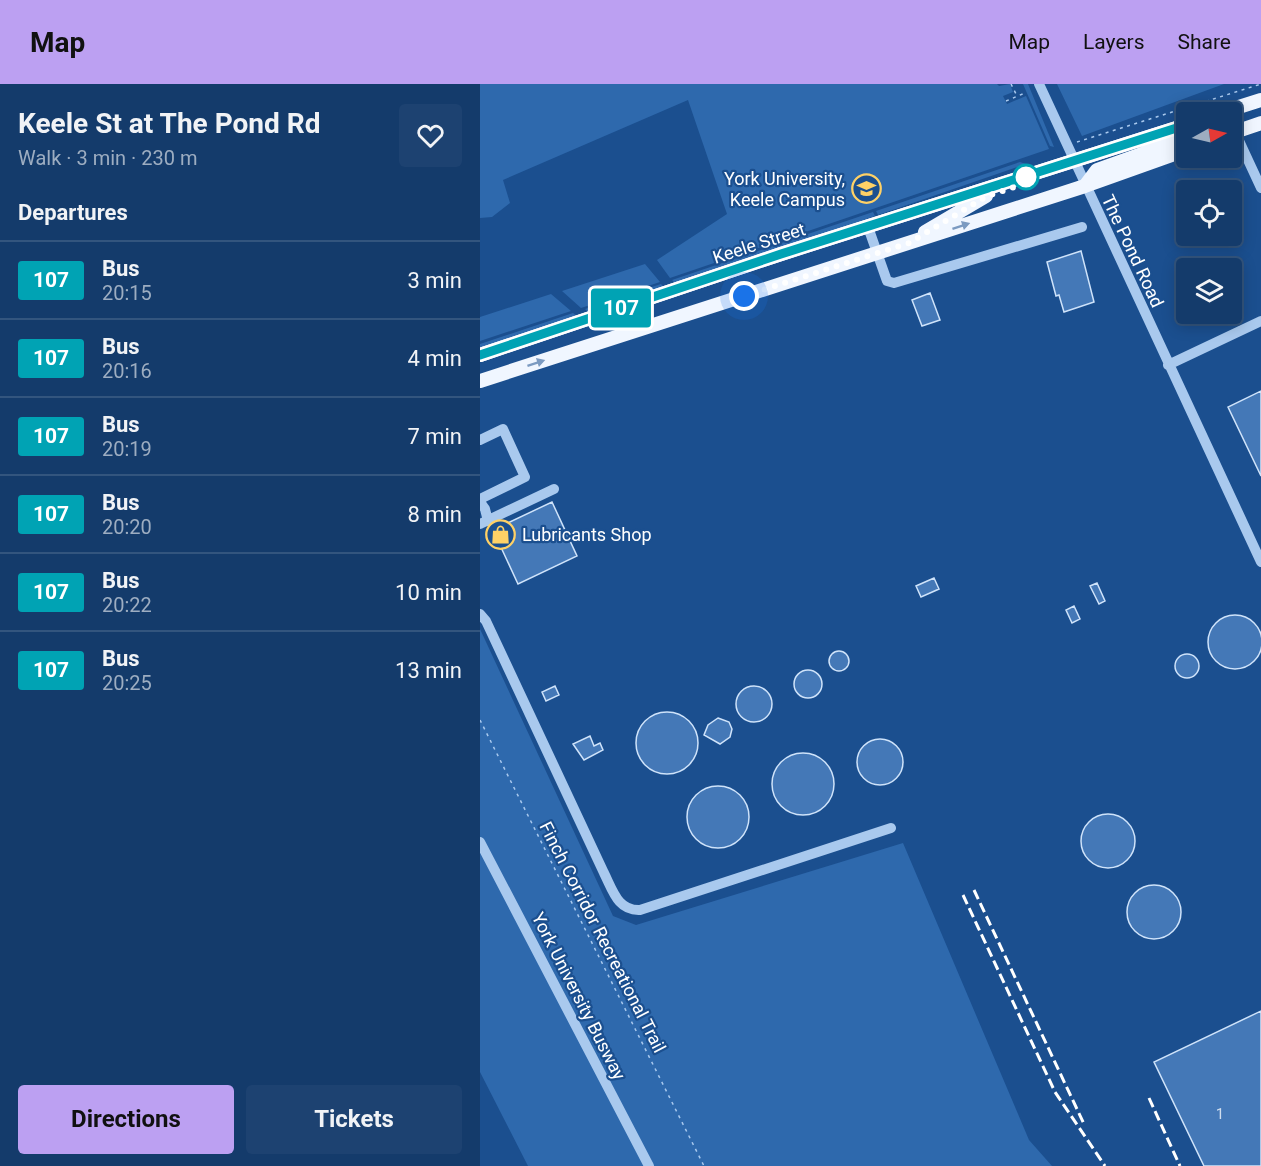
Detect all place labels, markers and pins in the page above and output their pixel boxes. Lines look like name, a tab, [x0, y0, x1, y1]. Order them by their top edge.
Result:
unlabelled marker	[1013, 164, 1039, 190]
place label: York University, Keele Campus	[724, 168, 845, 210]
school or university icon: York University, Keele Campus	[850, 172, 882, 204]
shop icon: Lubricants Shop	[485, 518, 517, 550]
place label: Lubricants Shop	[522, 524, 652, 545]

